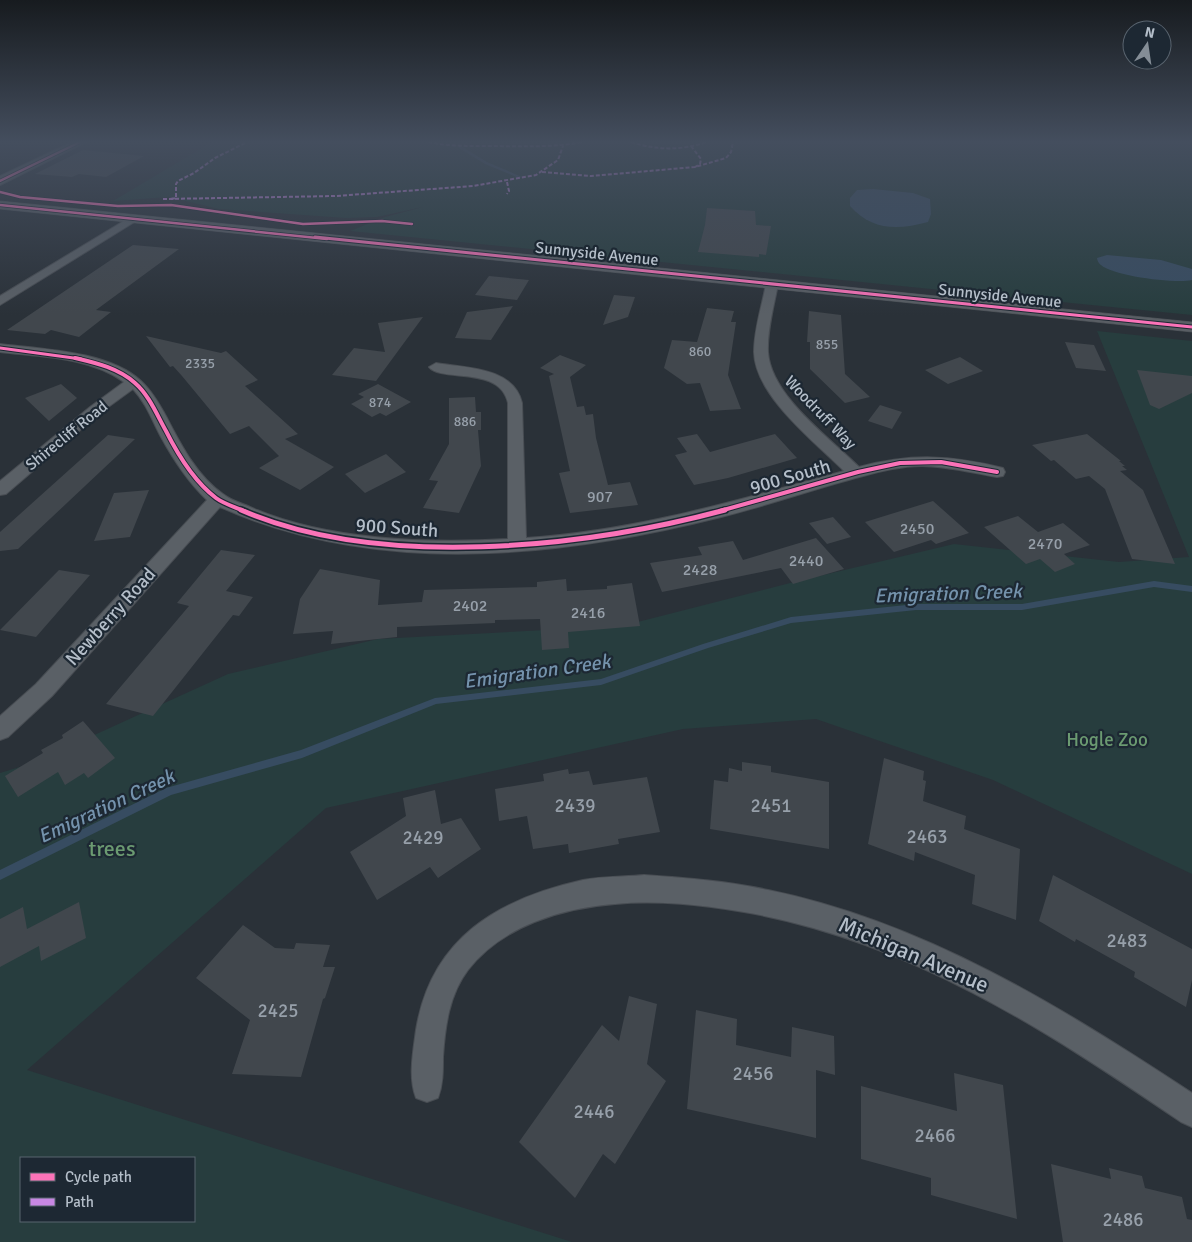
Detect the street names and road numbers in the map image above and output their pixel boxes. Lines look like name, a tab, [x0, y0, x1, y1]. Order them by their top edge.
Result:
street label: Sunnyside Avenue	[534, 238, 659, 270]
street label: Sunnyside Avenue	[937, 280, 1062, 312]
street label: Woodruff Way	[780, 372, 861, 454]
street label: Shirecliff Road	[21, 397, 112, 475]
street label: 900 South	[747, 454, 833, 500]
street label: 900 South	[355, 513, 439, 543]
street label: Newberry Road	[60, 563, 161, 671]
street label: Michigan Avenue	[835, 911, 993, 998]

